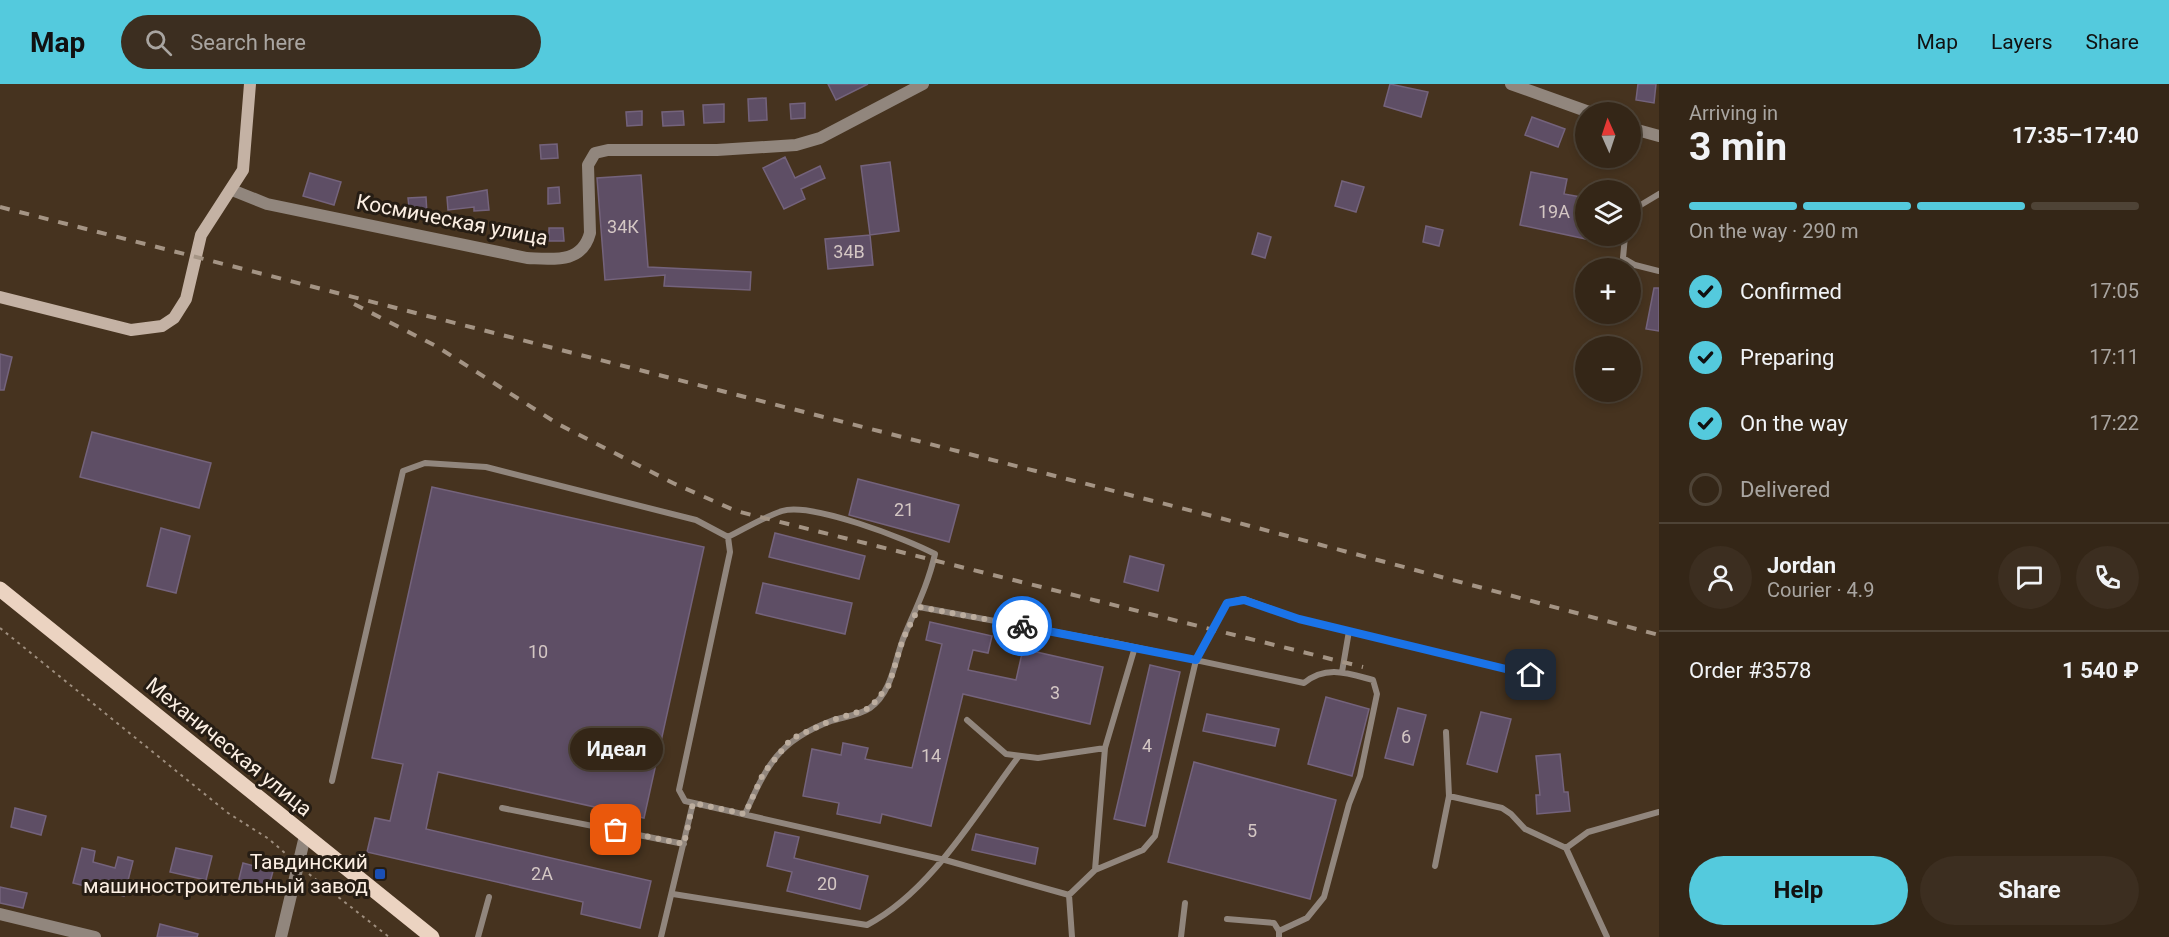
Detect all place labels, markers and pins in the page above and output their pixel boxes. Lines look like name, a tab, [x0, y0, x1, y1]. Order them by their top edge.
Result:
pin	[1505, 649, 1556, 700]
callout: Идеал	[570, 728, 662, 770]
pin	[590, 804, 641, 855]
place label: Тавдинский машиностроительный завод	[83, 850, 368, 898]
marker: Тавдинский машиностроительный завод	[373, 867, 387, 881]

